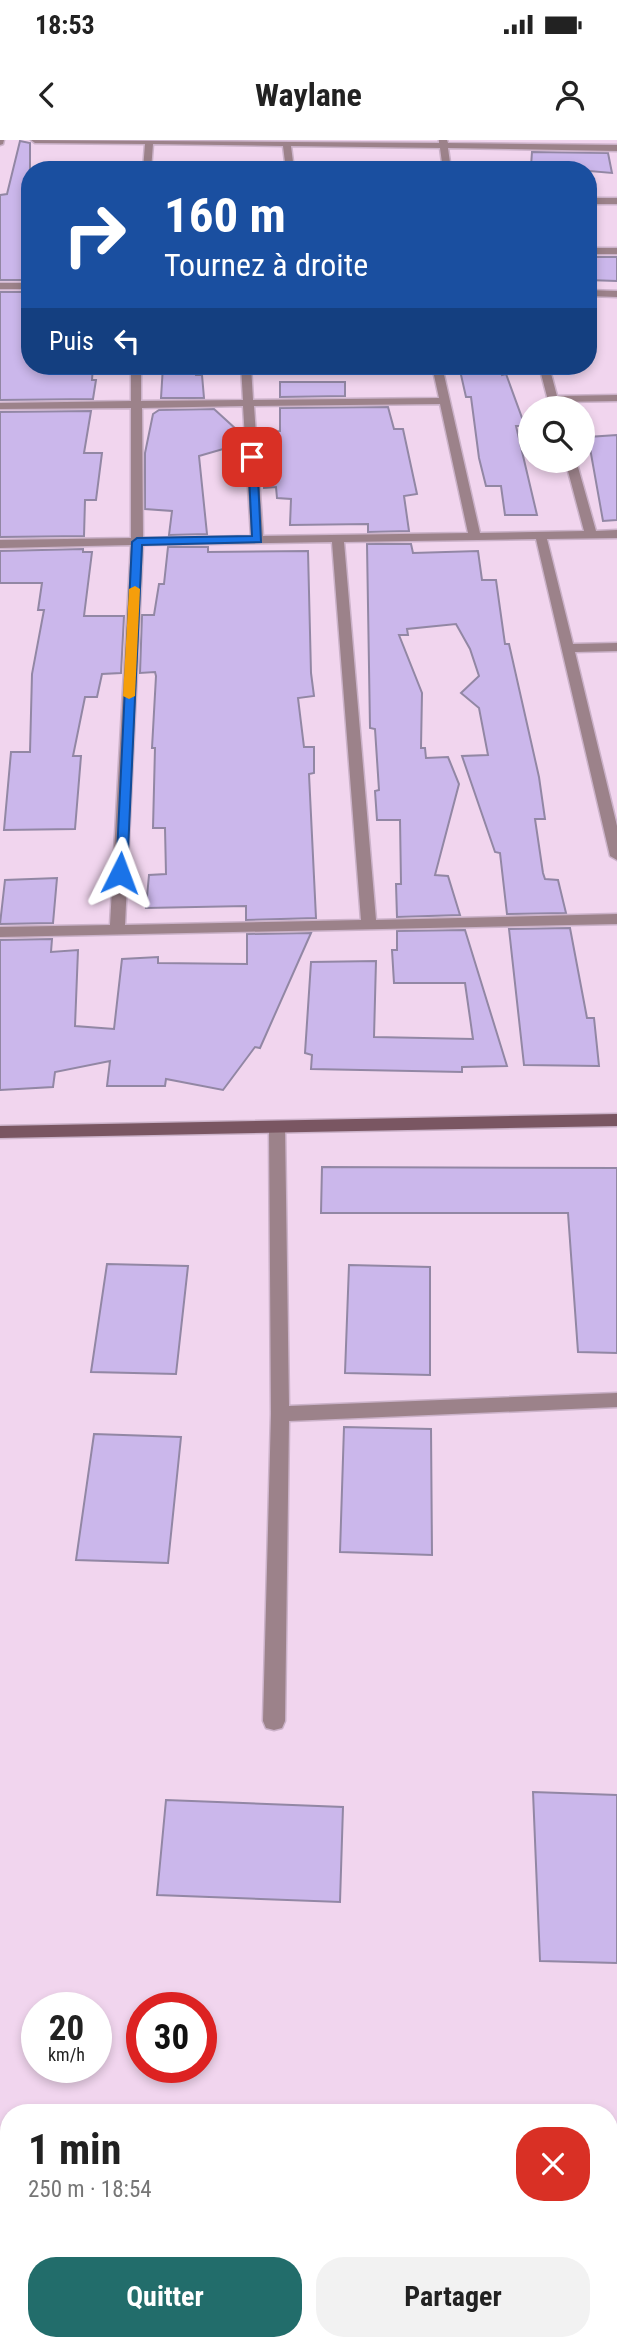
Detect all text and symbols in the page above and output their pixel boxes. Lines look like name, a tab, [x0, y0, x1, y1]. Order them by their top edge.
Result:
text: 18:53	[35, 10, 95, 40]
icon: back	[28, 76, 66, 114]
text: Waylane	[255, 76, 362, 114]
icon: person	[551, 76, 589, 114]
text: 160 m	[164, 187, 286, 244]
icon: right	[49, 189, 140, 280]
text: Tournez à droite	[164, 246, 368, 284]
icon: left	[108, 322, 146, 360]
text: Puis	[49, 326, 94, 356]
map controls	[518, 396, 595, 473]
button: search	[518, 396, 595, 473]
pin	[222, 427, 282, 487]
icon: arrive	[233, 438, 271, 476]
position arrow	[83, 836, 157, 910]
speed limit sign: 30	[126, 1992, 217, 2083]
text: 20	[49, 2008, 84, 2049]
text: km/h	[48, 2044, 85, 2065]
text: 1 min	[28, 2125, 121, 2174]
button: close	[516, 2127, 590, 2201]
text: 250 m · 18:54	[28, 2176, 152, 2203]
button: Quitter	[28, 2257, 302, 2337]
button: Partager	[316, 2257, 590, 2337]

